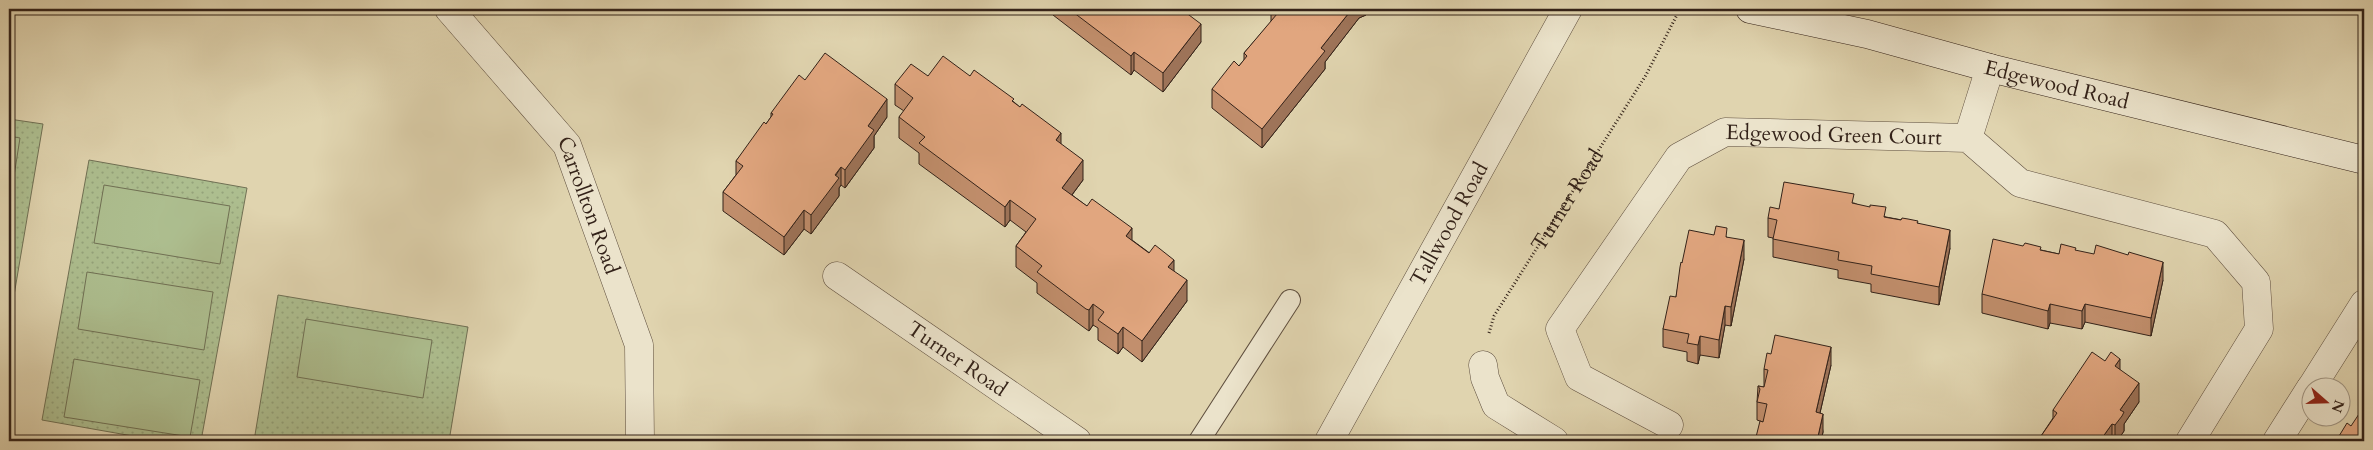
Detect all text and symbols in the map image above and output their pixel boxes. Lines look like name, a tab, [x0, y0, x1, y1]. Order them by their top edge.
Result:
street label: Edgewood Road	[1981, 53, 2132, 116]
street label: Edgewood Green Court	[1725, 118, 1943, 152]
street label: Carrollton Road	[551, 129, 627, 278]
street label: Turner Road	[1524, 143, 1610, 257]
street label: Tallwood Road	[1403, 157, 1495, 291]
street label: Turner Road	[901, 314, 1013, 403]
north arrow	[2300, 378, 2350, 428]
text: N	[2327, 397, 2349, 415]

